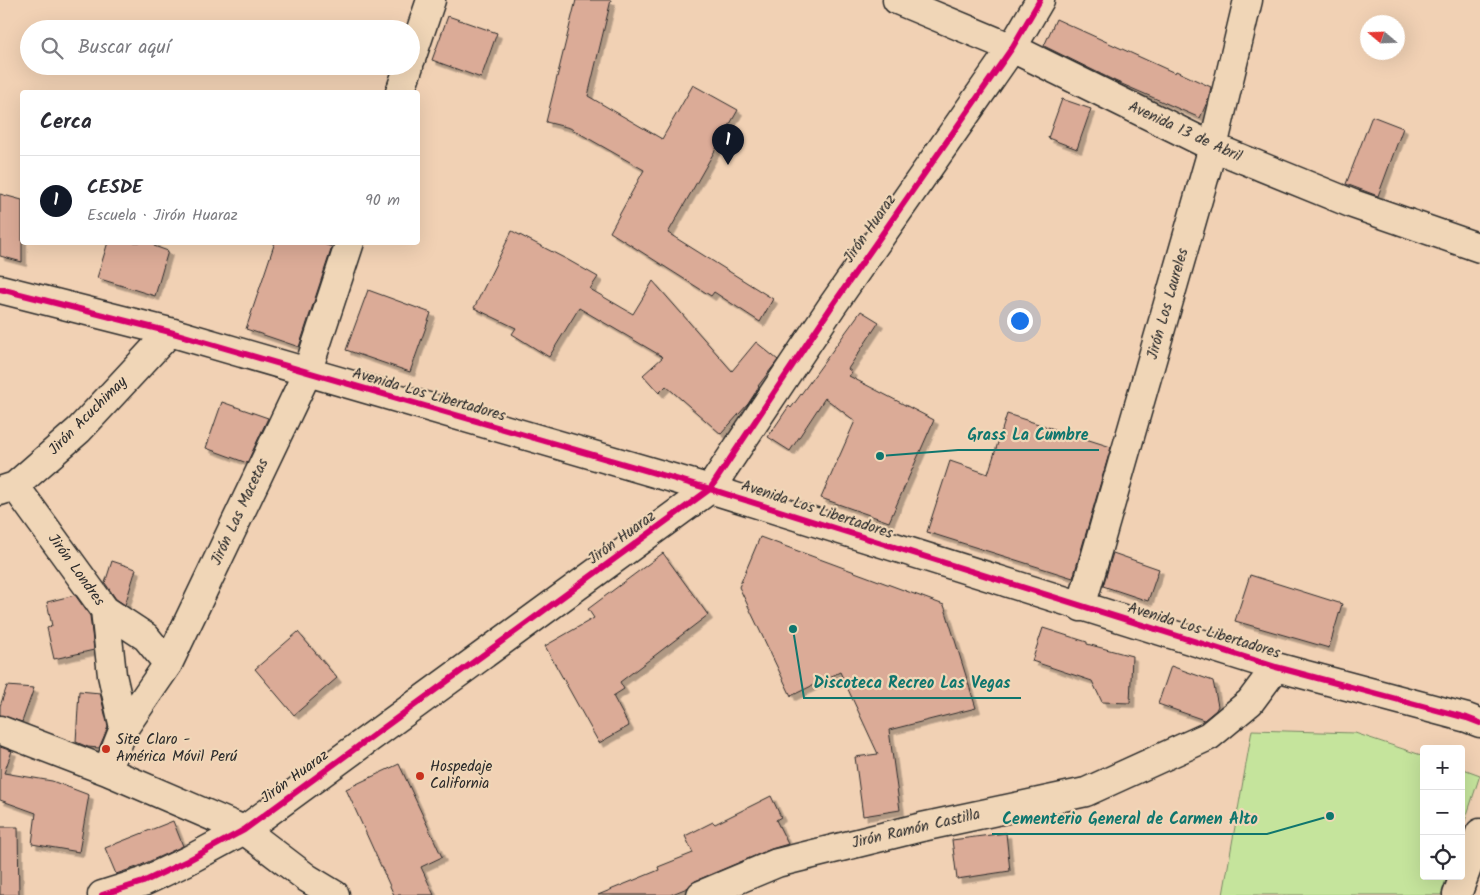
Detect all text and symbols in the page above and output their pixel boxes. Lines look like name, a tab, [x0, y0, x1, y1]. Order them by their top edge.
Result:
north arrow	[1360, 15, 1405, 60]
search box	[20, 20, 420, 75]
text: Buscar aquí	[78, 33, 170, 63]
icon: search	[38, 34, 66, 62]
street label: Avenida 13 de Abril	[1124, 95, 1246, 169]
text: Cerca	[40, 106, 92, 139]
pin: 1	[712, 124, 744, 165]
text: CESDE	[87, 173, 143, 203]
text: 1	[54, 188, 58, 213]
text: 90 m	[365, 188, 400, 213]
street label: Jirón Huaraz	[837, 189, 903, 268]
text: Escuela · Jirón Huaraz	[87, 203, 238, 228]
street label: Jirón Los Laureles	[1141, 245, 1196, 362]
your location	[1007, 308, 1033, 334]
street label: Avenida Los Libertadores	[350, 362, 509, 429]
street label: Jirón Acuchimay	[43, 370, 134, 461]
callout: Grass La Cumbre	[958, 419, 1099, 450]
text: Grass La Cumbre	[967, 423, 1089, 448]
street label: Jirón Las Macetas	[205, 454, 276, 569]
street label: Avenida Los Libertadores	[738, 474, 897, 546]
street label: Jirón Huaraz	[583, 505, 661, 571]
street label: Jirón Londres	[41, 529, 111, 612]
street label: Avenida Los Libertadores	[1125, 596, 1284, 666]
callout: Discoteca Recreo Las Vegas	[804, 667, 1021, 698]
text: Discoteca Recreo Las Vegas	[813, 671, 1011, 696]
place label: Site Claro - América Móvil Perú	[116, 728, 238, 769]
marker: Site Claro - América Móvil Perú	[100, 743, 112, 755]
street label: Jirón Huaraz	[256, 744, 334, 810]
map controls	[1420, 745, 1465, 880]
button: +	[1420, 745, 1465, 790]
place label: Hospedaje California	[430, 755, 492, 796]
marker: Hospedaje California	[414, 770, 426, 782]
button: −	[1420, 790, 1465, 835]
street label: Jirón Ramón Castilla	[849, 803, 983, 855]
callout: Cementerio General de Carmen Alto	[992, 803, 1267, 834]
text: Cementerio General de Carmen Alto	[1002, 807, 1258, 832]
button: locate	[1420, 835, 1465, 880]

